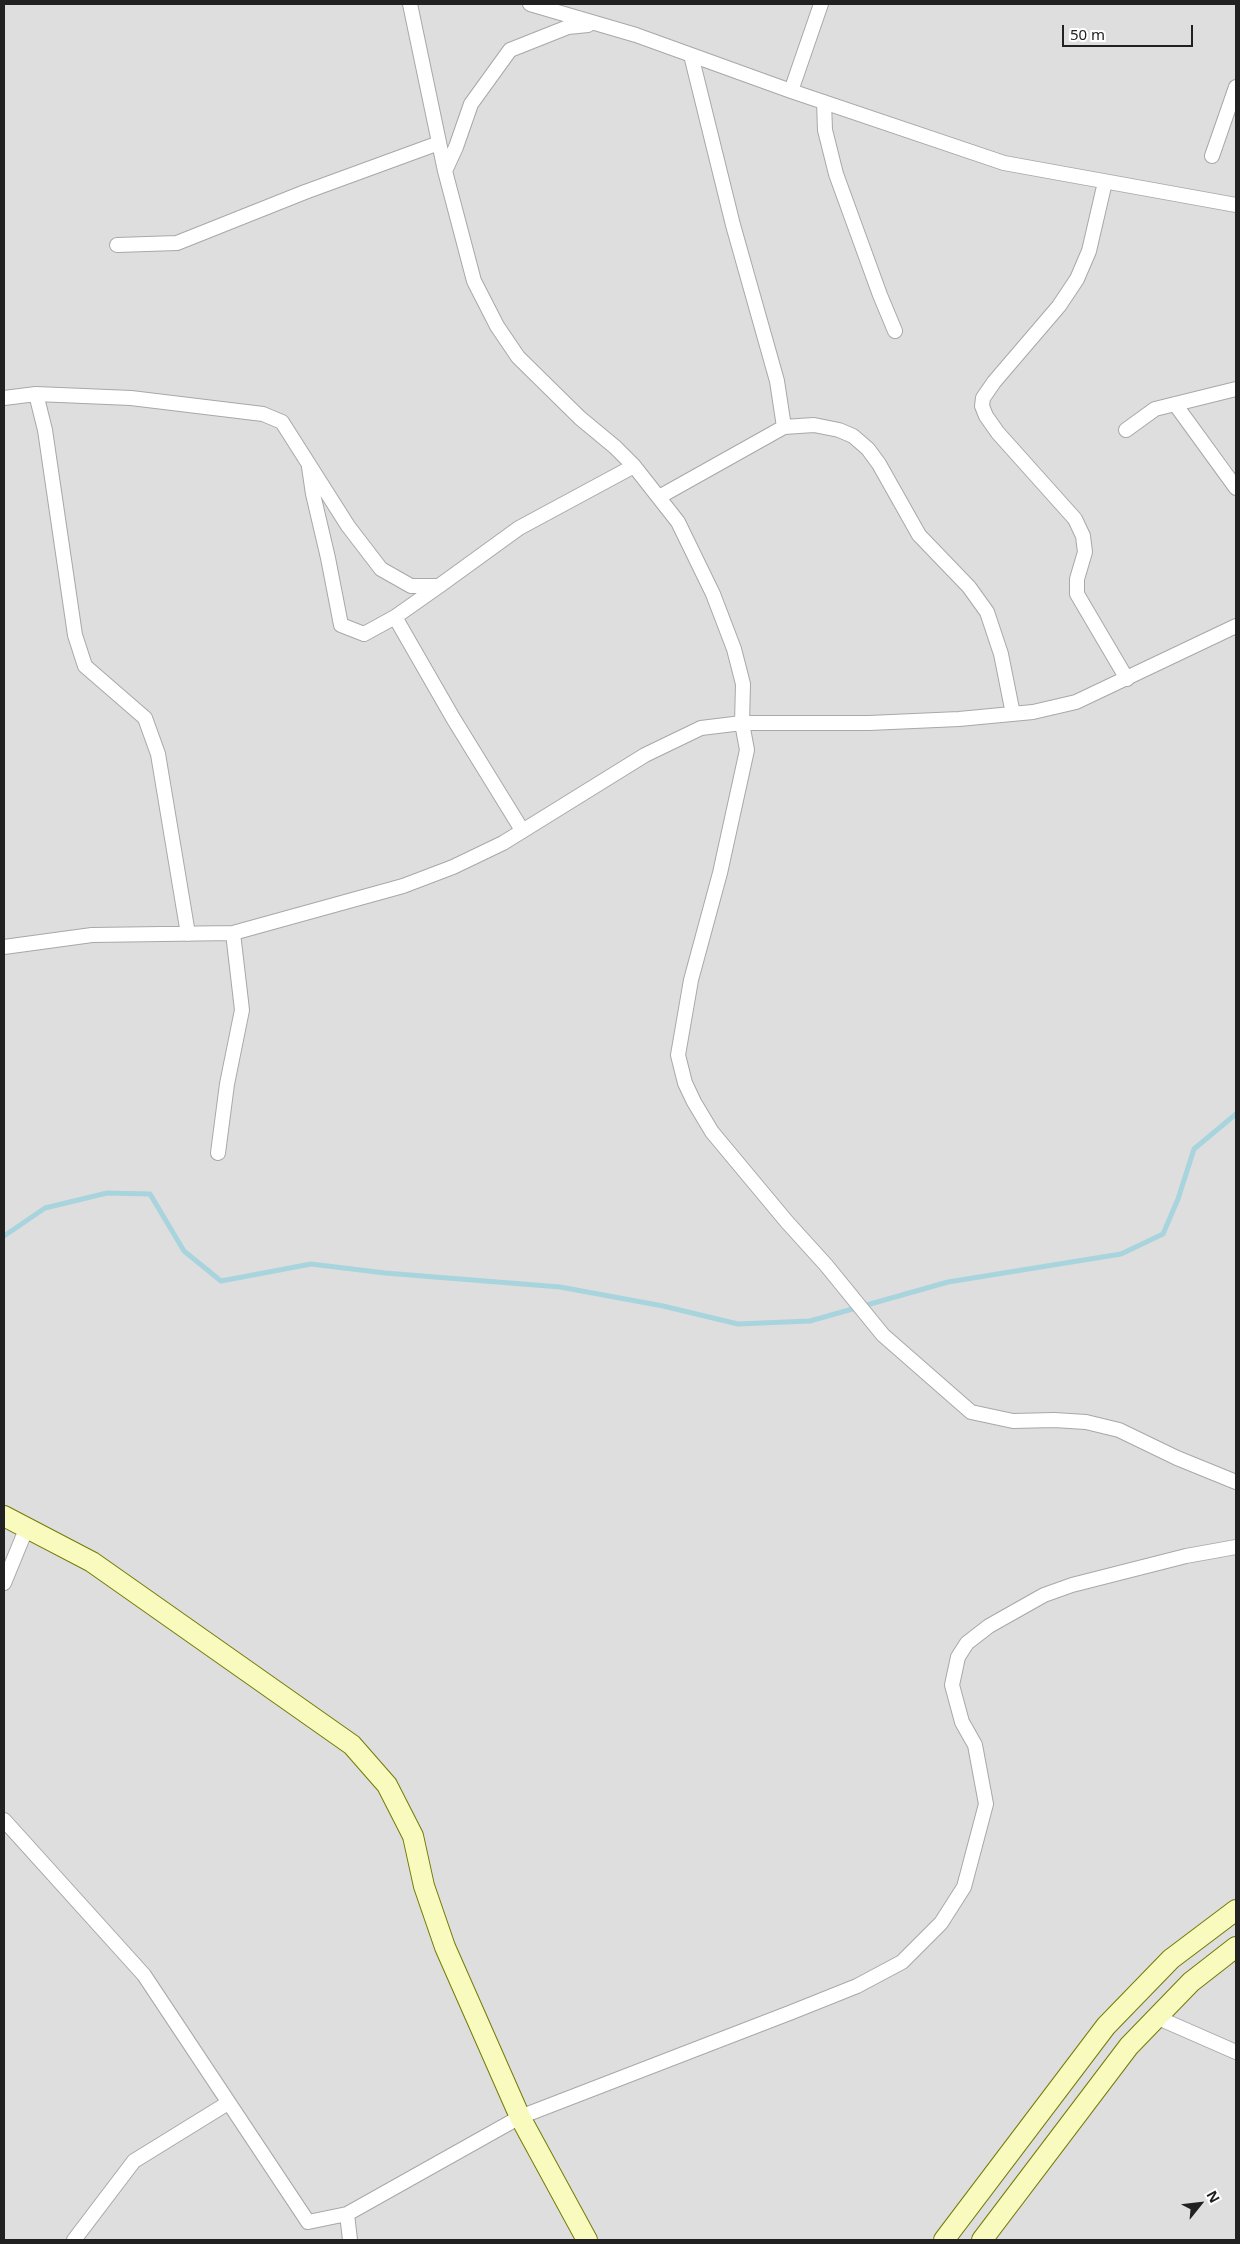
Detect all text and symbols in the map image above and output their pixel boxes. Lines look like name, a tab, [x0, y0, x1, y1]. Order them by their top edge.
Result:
scale bar	[1065, 15, 1196, 47]
text: 50 m	[1070, 24, 1105, 44]
north arrow	[1175, 2179, 1225, 2229]
text: N	[1202, 2187, 1225, 2206]

